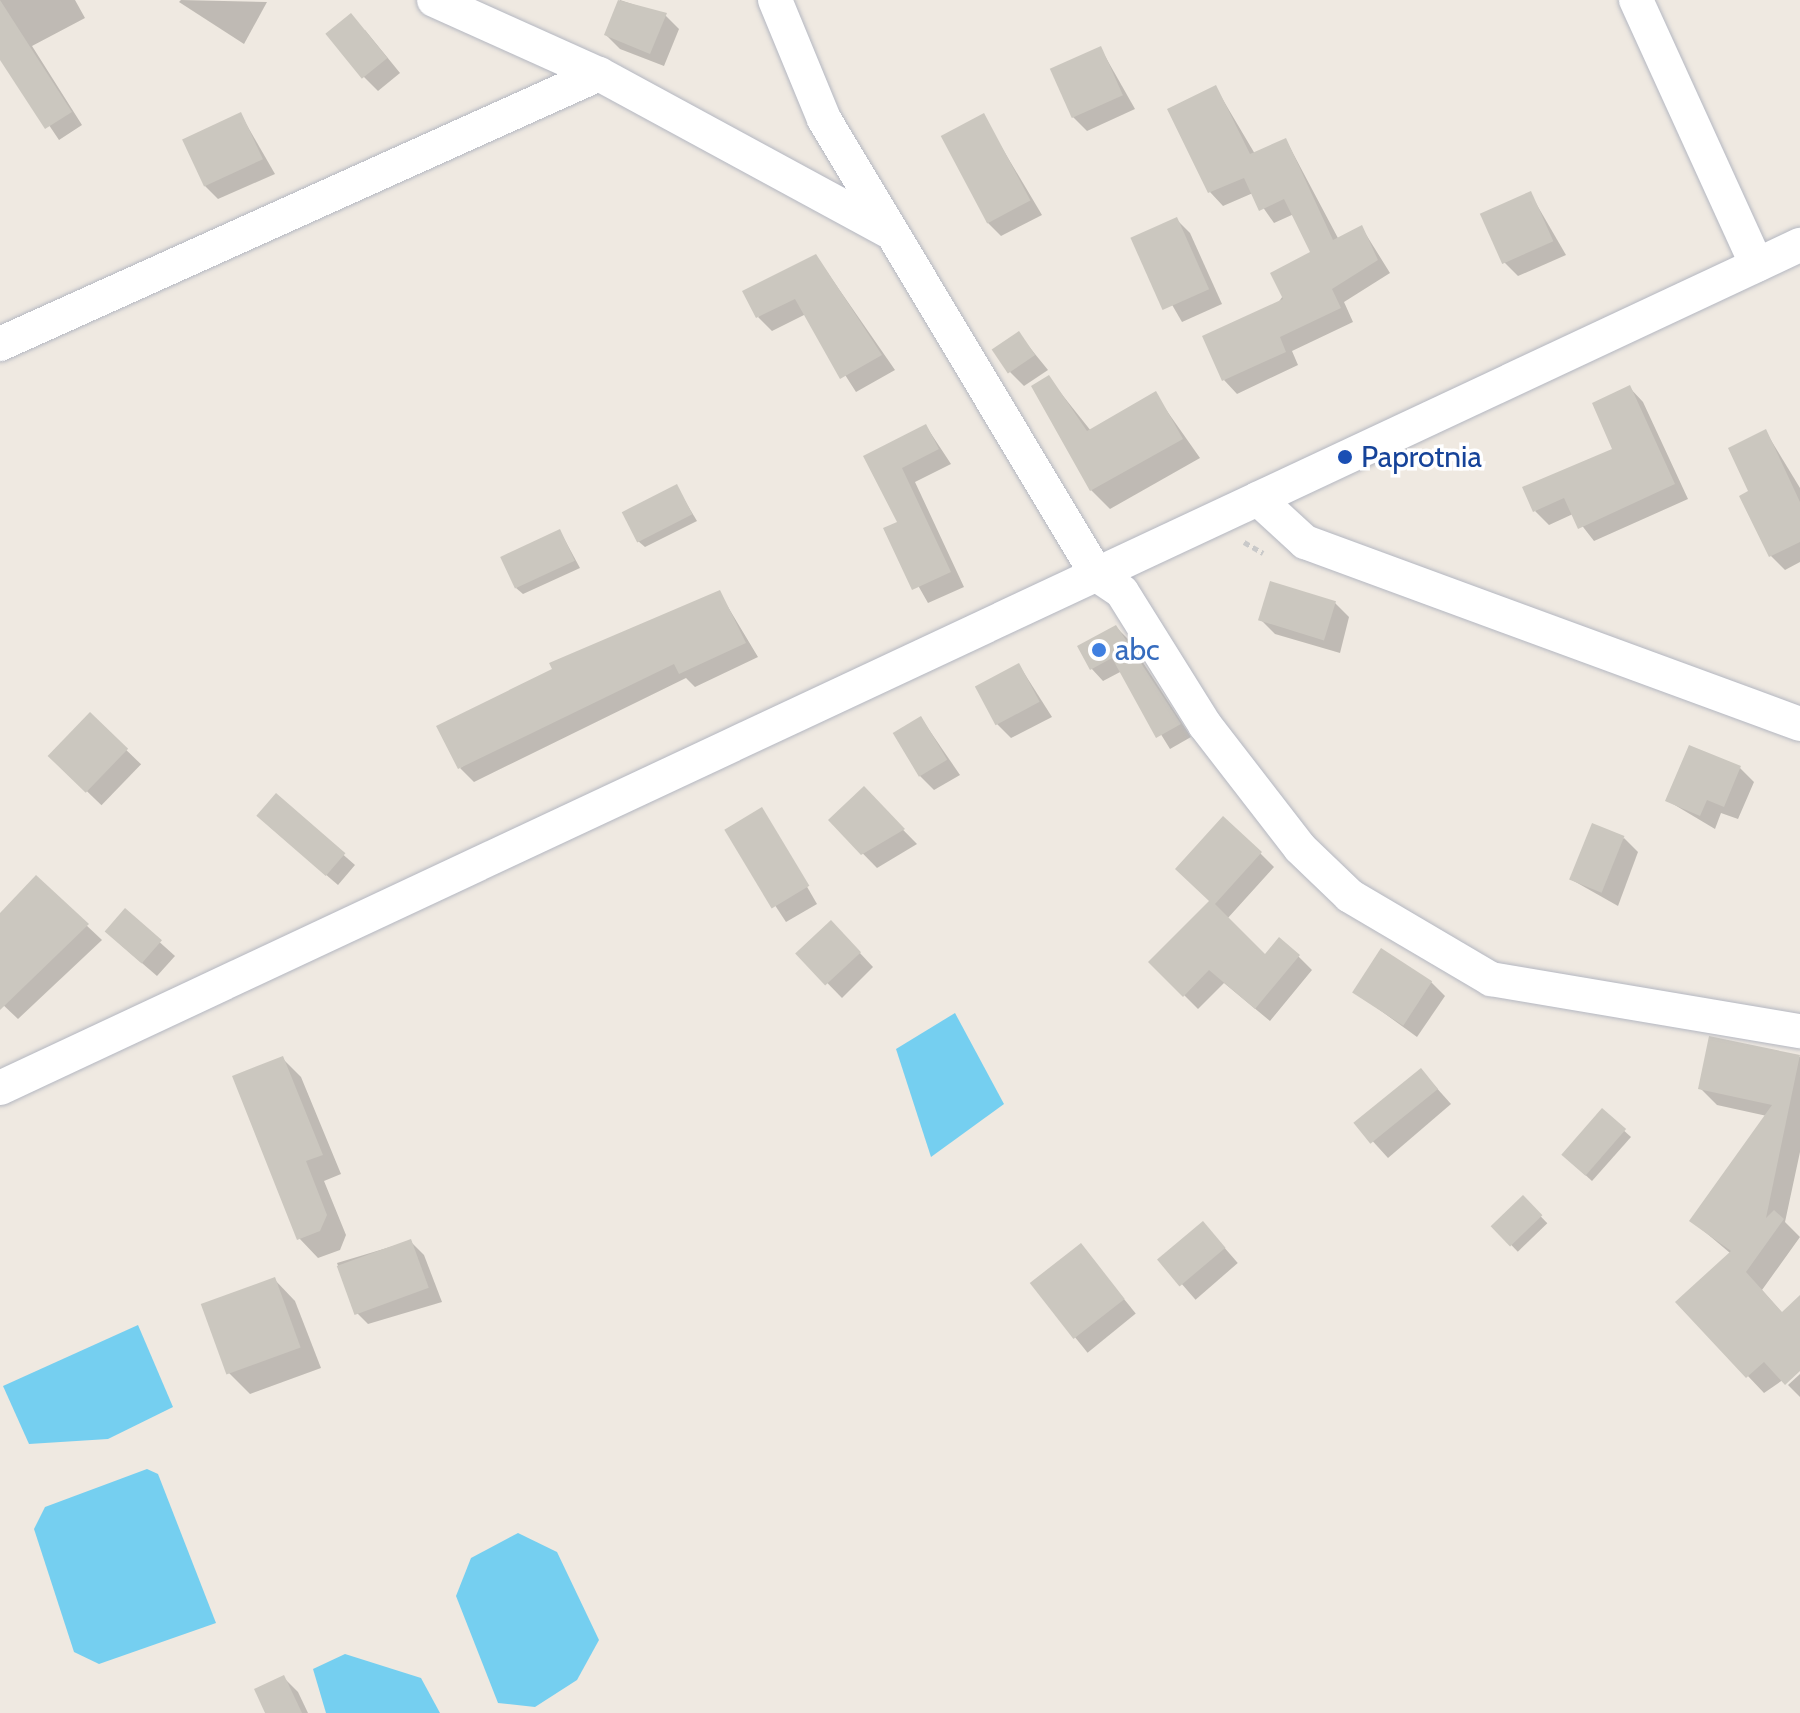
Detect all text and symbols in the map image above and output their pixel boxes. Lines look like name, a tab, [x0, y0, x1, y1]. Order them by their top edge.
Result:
place label: Paprotnia	[1361, 439, 1482, 475]
marker: Paprotnia	[1336, 448, 1354, 466]
place label: abc	[1115, 632, 1160, 668]
marker: abc	[1090, 641, 1108, 659]

